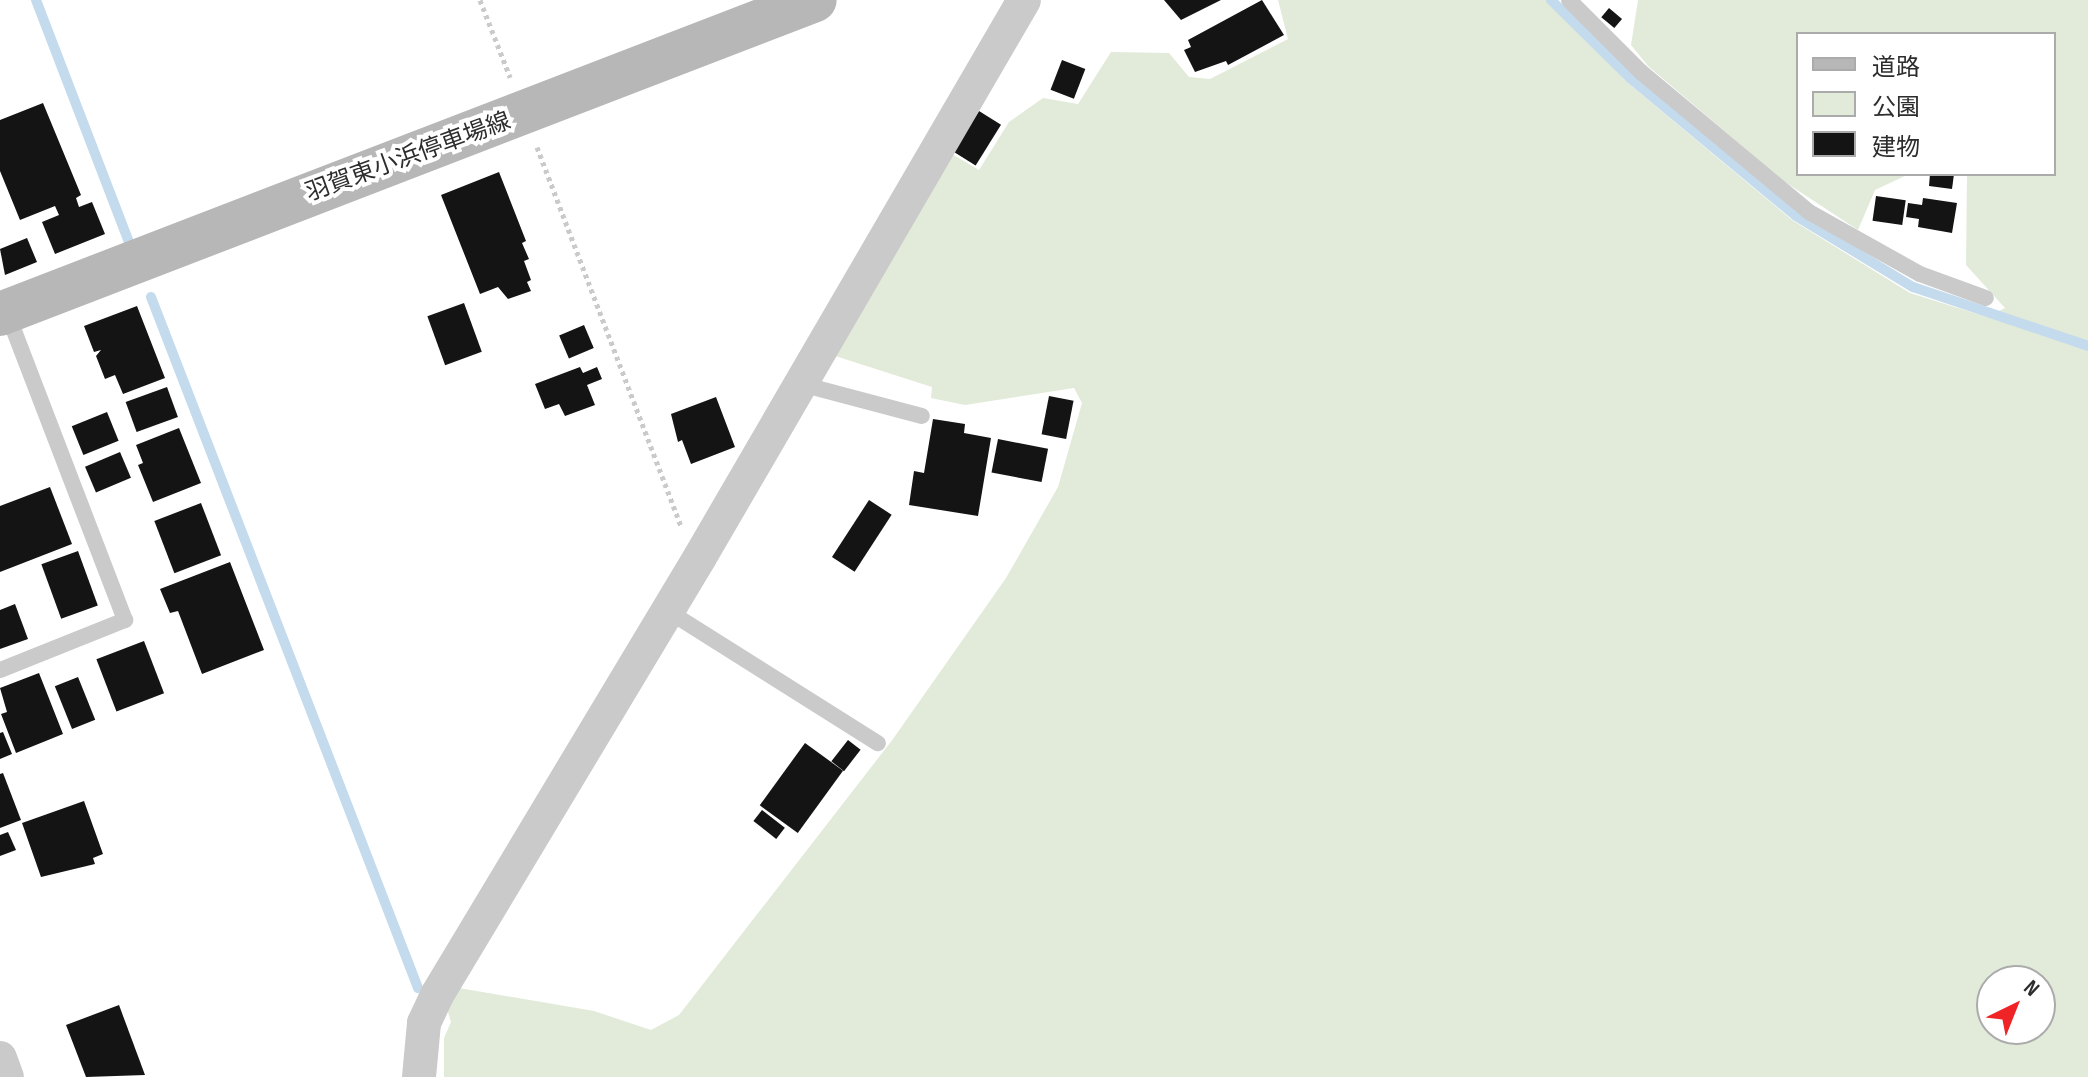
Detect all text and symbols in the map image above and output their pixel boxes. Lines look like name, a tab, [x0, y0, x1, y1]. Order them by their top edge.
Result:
legend	[1796, 32, 2056, 176]
text: 道路	[1872, 53, 1920, 82]
text: 公園	[1872, 93, 1920, 122]
street label: 羽賀東小浜停車場線	[302, 107, 514, 207]
text: 建物	[1872, 133, 1920, 162]
north arrow	[1976, 965, 2056, 1045]
text: N	[2018, 975, 2045, 1002]

